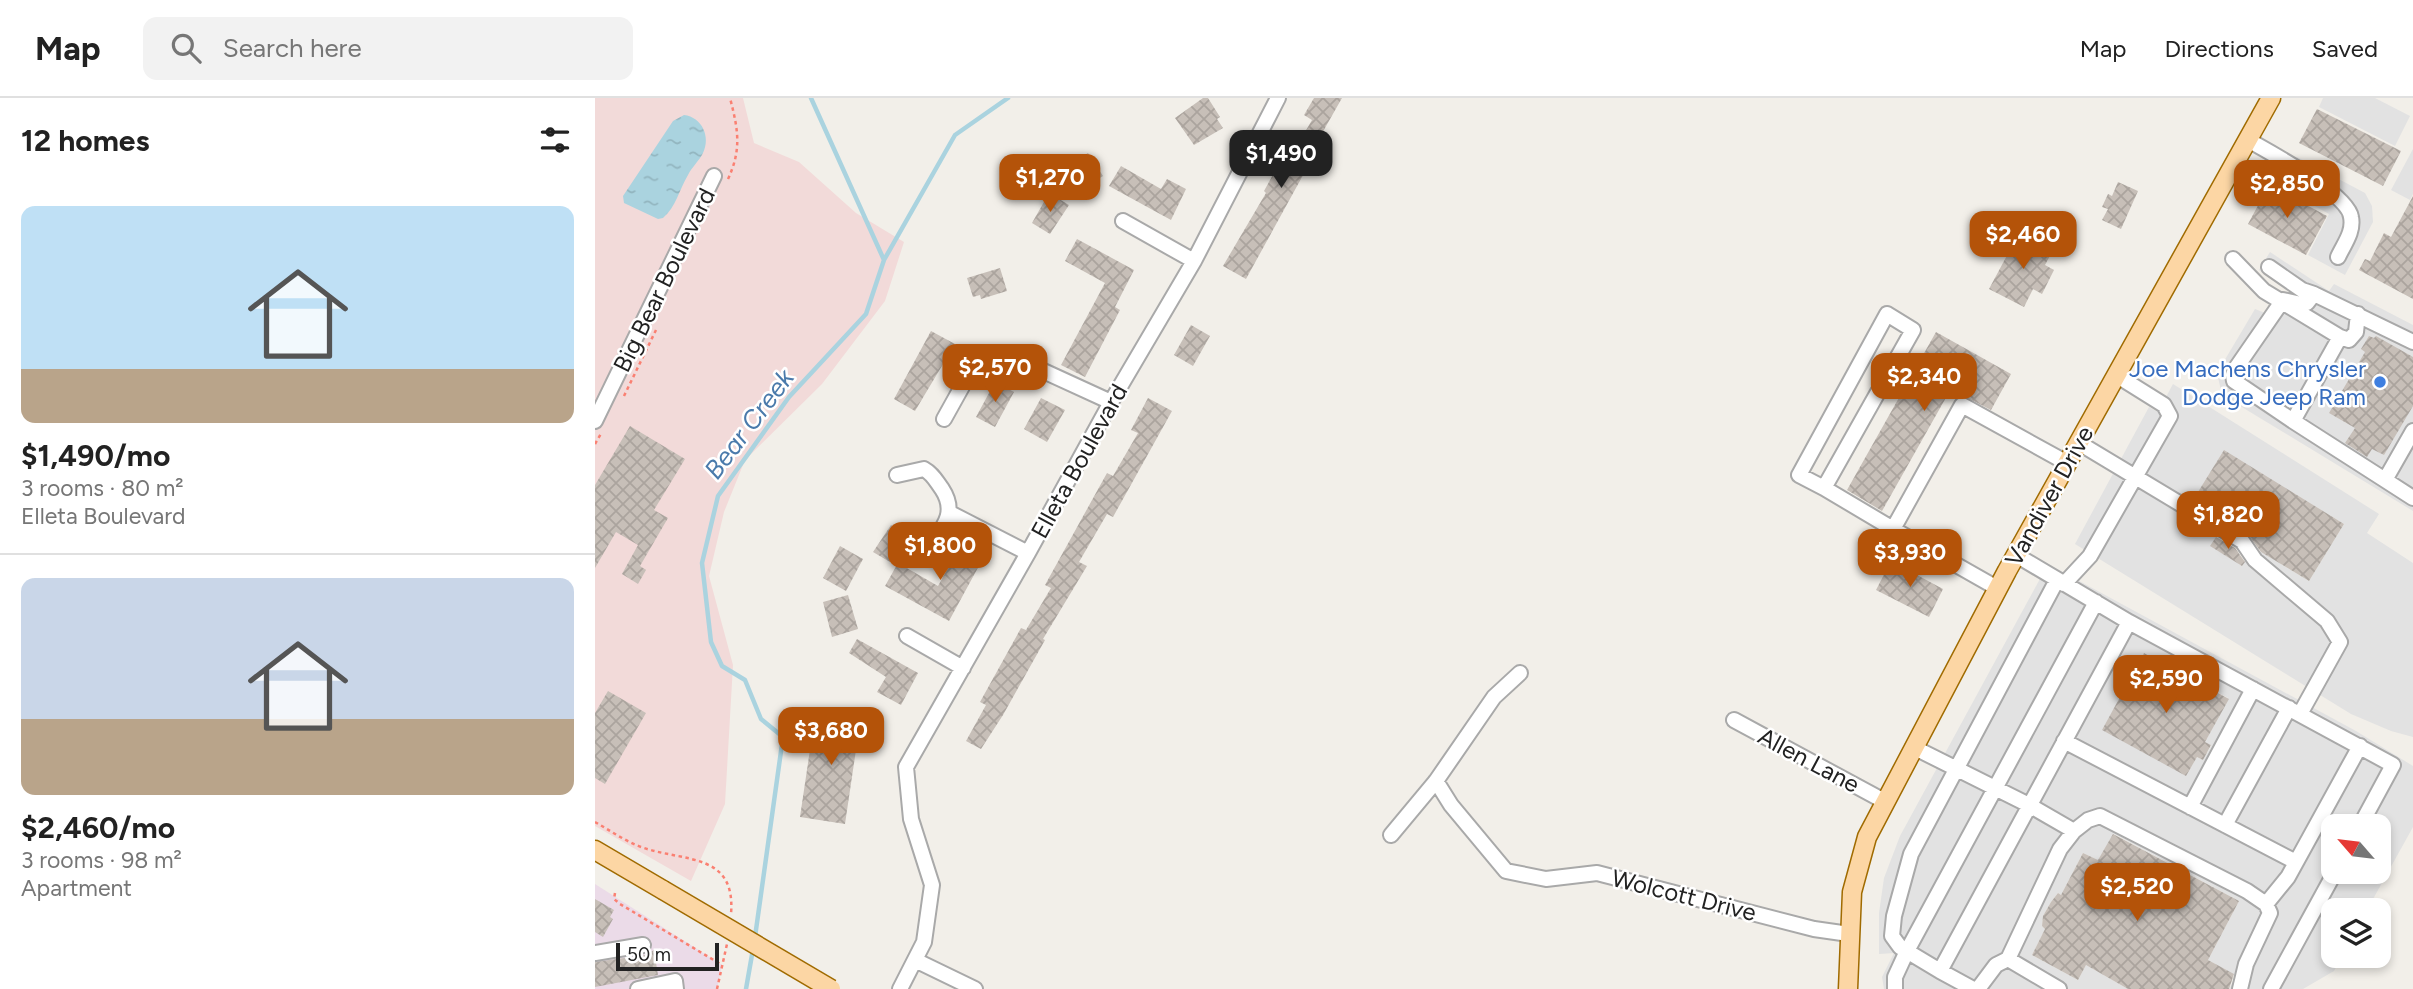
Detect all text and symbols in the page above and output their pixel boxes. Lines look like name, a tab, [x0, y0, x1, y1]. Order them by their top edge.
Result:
search box	[143, 17, 633, 80]
text: Map	[35, 29, 101, 68]
icon: search	[167, 29, 205, 67]
text: Search here	[223, 32, 362, 64]
text: Map	[2080, 34, 2126, 63]
text: Directions	[2164, 34, 2274, 63]
text: Saved	[2312, 34, 2378, 63]
icon: filters	[536, 121, 574, 159]
text: 12 homes	[21, 122, 149, 159]
pin: $1,490	[1224, 130, 1338, 190]
text: $1,490	[1245, 139, 1317, 167]
pin: $1,270	[993, 155, 1107, 214]
pin: $2,850	[2230, 160, 2344, 220]
text: $1,270	[1015, 163, 1085, 191]
text: $2,850	[2250, 169, 2324, 197]
street label: Big Bear Boulevard	[607, 183, 721, 377]
pin: $2,460	[1966, 212, 2080, 271]
text: $2,460	[1986, 220, 2060, 248]
icon: home	[235, 251, 361, 377]
pin: $2,570	[938, 344, 1052, 404]
text: $2,570	[958, 353, 1032, 381]
pin: $2,340	[1867, 354, 1981, 413]
place label: Joe Machens Chrysler Dodge Jeep Ram	[2129, 354, 2366, 411]
water label: Bear Creek	[697, 362, 802, 485]
text: $2,340	[1887, 362, 1961, 390]
marker: Joe Machens Chrysler Dodge Jeep Ram	[2372, 374, 2388, 390]
street label: Elleta Boulevard	[1025, 379, 1133, 543]
street label: Vandiver Drive	[1999, 421, 2099, 571]
text: $1,490/mo	[21, 437, 170, 474]
text: 3 rooms · 80 m²	[21, 474, 184, 502]
pin: $1,820	[2171, 491, 2285, 551]
text: $1,820	[2193, 500, 2263, 528]
text: Elleta Boulevard	[21, 502, 186, 530]
pin: $1,800	[883, 522, 997, 582]
pin: $3,930	[1853, 530, 1967, 589]
text: $1,800	[904, 531, 976, 559]
text: $3,930	[1874, 538, 1946, 566]
icon: home	[235, 623, 361, 749]
pin: $2,590	[2109, 656, 2223, 715]
text: $2,590	[2129, 664, 2203, 692]
pin: $3,680	[774, 708, 888, 767]
text: $3,680	[794, 716, 868, 744]
street label: Allen Lane	[1753, 721, 1865, 799]
text: $2,460/mo	[21, 809, 175, 846]
north arrow	[2321, 814, 2391, 884]
map controls	[2321, 814, 2391, 968]
text: 3 rooms · 98 m²	[21, 846, 182, 874]
street label: Wolcott Drive	[1609, 863, 1759, 927]
pin: $2,520	[2080, 864, 2194, 923]
text: $2,520	[2100, 872, 2174, 900]
text: Apartment	[21, 874, 132, 902]
button: layers	[2321, 898, 2391, 968]
scale bar	[616, 940, 719, 972]
text: 50 m	[627, 943, 671, 966]

